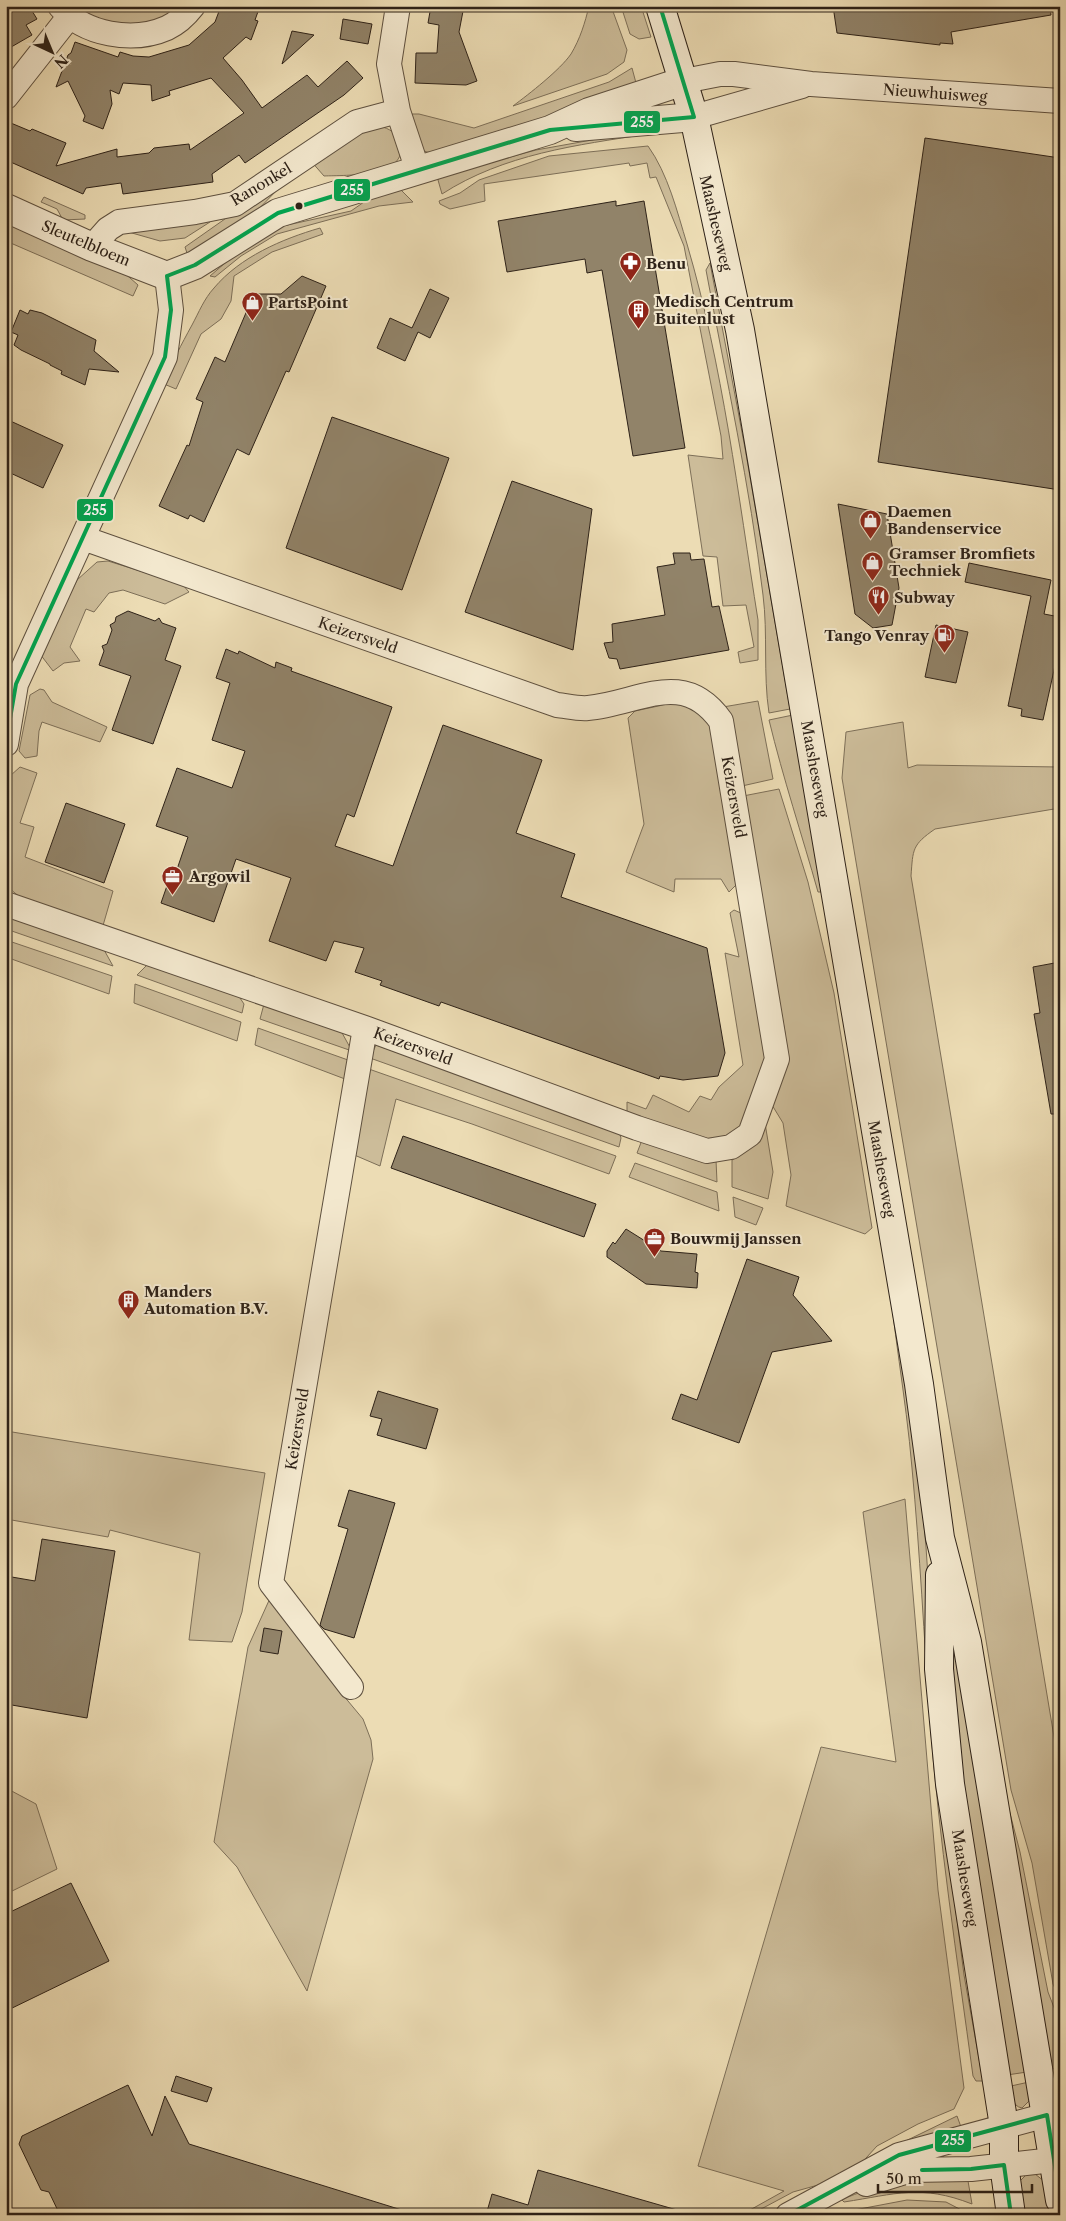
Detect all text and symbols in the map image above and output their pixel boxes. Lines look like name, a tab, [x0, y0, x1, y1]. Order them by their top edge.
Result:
north arrow	[28, 28, 78, 78]
text: N	[50, 51, 72, 72]
street label: Nieuwhuisweg	[882, 80, 988, 106]
line badge: 255	[623, 110, 661, 134]
text: 255	[630, 113, 654, 131]
street label: Ranonkel	[227, 158, 295, 210]
street label: Maasheseweg	[696, 173, 736, 273]
line badge: 255	[333, 178, 371, 202]
text: 255	[340, 181, 364, 199]
unlabelled marker	[294, 201, 304, 211]
street label: Sleutelbloem	[39, 216, 133, 270]
pharmacy icon: Benu	[618, 251, 642, 282]
place label: Benu	[646, 254, 686, 273]
shop icon: PartsPoint	[240, 290, 264, 321]
place label: Medisch Centrum Buitenlust	[655, 292, 794, 328]
place label: PartsPoint	[268, 293, 348, 312]
building icon: Medisch Centrum Buitenlust	[627, 298, 651, 329]
line badge: 255	[76, 498, 114, 522]
text: 255	[83, 501, 107, 519]
place label: Daemen Bandenservice	[887, 502, 1001, 538]
shop icon: Daemen Bandenservice	[859, 508, 883, 539]
place label: Gramser Bromfiets Techniek	[889, 544, 1035, 580]
shop icon: Gramser Bromfiets Techniek	[861, 550, 885, 581]
restaurant icon: Subway	[866, 585, 890, 616]
place label: Subway	[894, 588, 955, 607]
street label: Keizersveld	[316, 613, 400, 657]
fuel station icon: Tango Venray	[933, 623, 957, 654]
place label: Tango Venray	[824, 626, 930, 645]
street label: Maasheseweg	[797, 719, 833, 819]
street label: Keizersveld	[717, 755, 751, 839]
office icon: Argowil	[161, 864, 185, 895]
place label: Argowil	[188, 867, 250, 886]
street label: Keizersveld	[371, 1023, 455, 1069]
street label: Maasheseweg	[864, 1119, 900, 1219]
office icon: Bouwmij Janssen	[642, 1226, 666, 1257]
place label: Bouwmij Janssen	[670, 1229, 802, 1248]
place label: Manders Automation B.V.	[143, 1282, 268, 1318]
building icon: Manders Automation B.V.	[116, 1288, 140, 1319]
street label: Keizersveld	[281, 1387, 313, 1471]
street label: Maasheseweg	[948, 1828, 982, 1928]
line badge: 255	[934, 2129, 972, 2153]
text: 255	[941, 2131, 965, 2149]
scale bar	[878, 2161, 1032, 2193]
text: 50 m	[886, 2169, 922, 2188]

